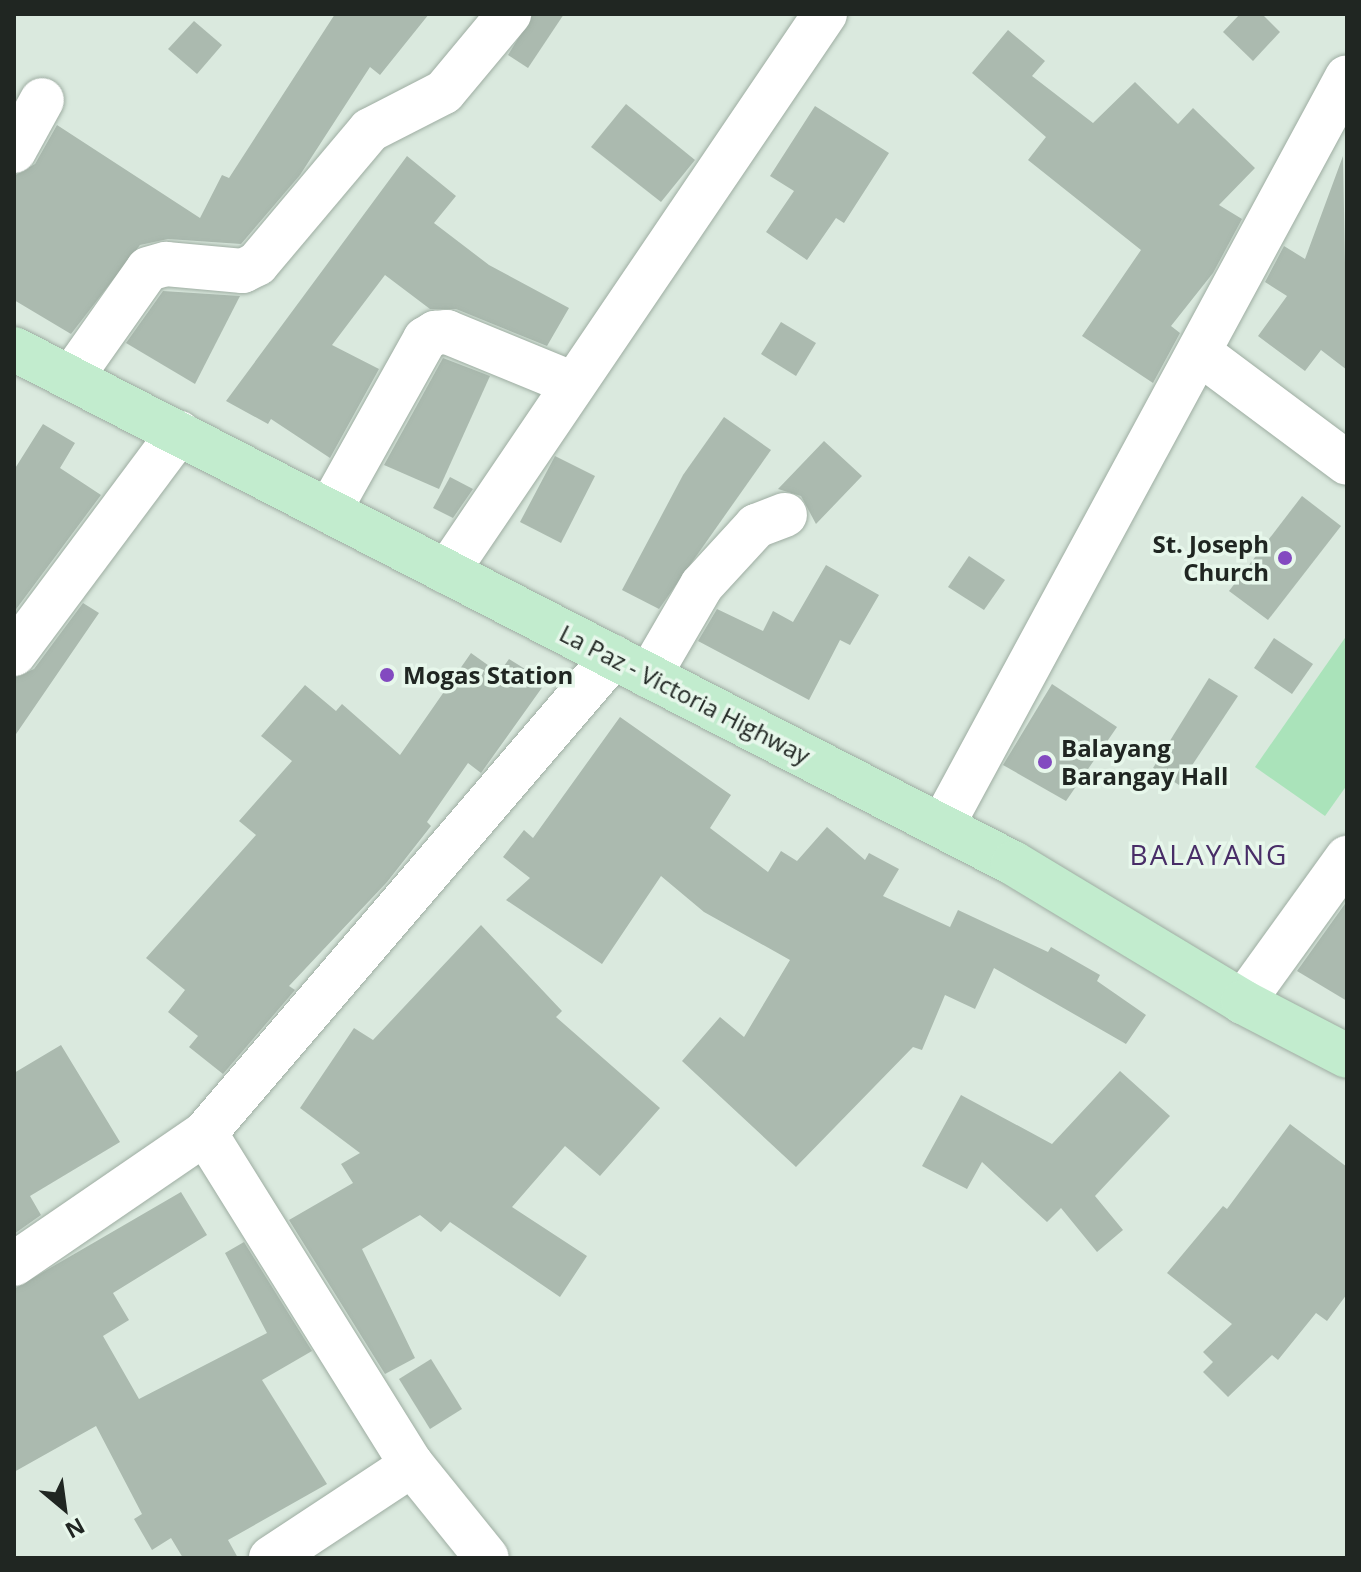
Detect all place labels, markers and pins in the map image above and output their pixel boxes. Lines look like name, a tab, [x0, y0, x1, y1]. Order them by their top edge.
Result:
place label: St. Joseph Church	[1152, 530, 1269, 586]
marker: St. Joseph Church	[1276, 549, 1294, 567]
place label: Mogas Station	[403, 661, 573, 689]
marker: Mogas Station	[378, 666, 396, 684]
place label: Balayang Barangay Hall	[1061, 734, 1228, 790]
marker: Balayang Barangay Hall	[1036, 753, 1054, 771]

